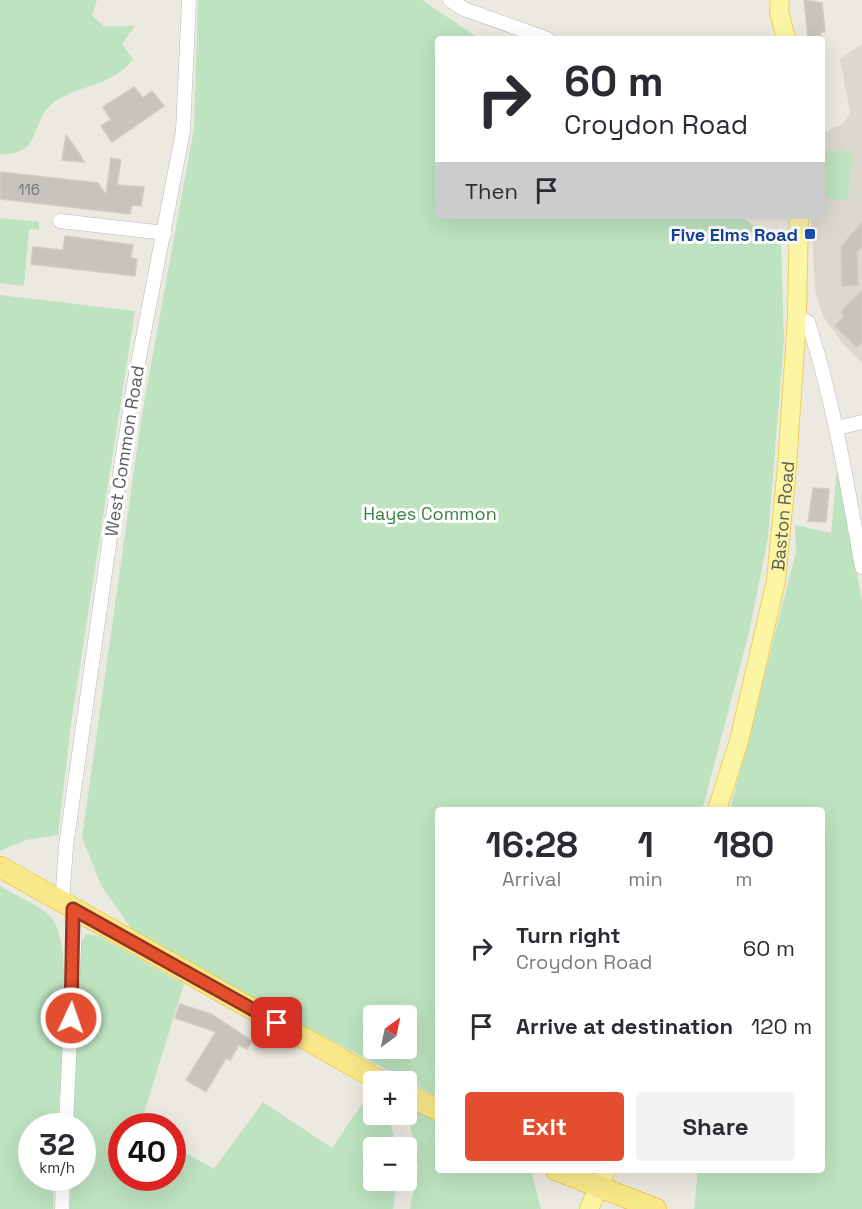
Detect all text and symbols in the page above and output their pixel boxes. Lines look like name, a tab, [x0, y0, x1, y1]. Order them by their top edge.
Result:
text: 60 m	[564, 55, 664, 108]
icon: right	[465, 60, 543, 138]
text: Croydon Road	[564, 107, 748, 142]
icon: arrive	[530, 174, 563, 207]
text: Then	[465, 177, 518, 205]
house number: 116	[18, 180, 40, 199]
place label: Five Elms Road	[671, 223, 798, 246]
marker: Five Elms Road	[803, 227, 817, 241]
street label: West Common Road	[99, 364, 149, 538]
street label: Baston Road	[766, 460, 799, 572]
park label: Hayes Common	[363, 502, 497, 525]
text: 16:28	[486, 822, 578, 868]
text: 1	[637, 822, 654, 868]
text: 180	[713, 822, 774, 868]
text: Arrival	[502, 866, 561, 892]
text: min	[628, 866, 663, 892]
text: m	[735, 866, 752, 892]
text: Turn right	[516, 921, 621, 949]
icon: right	[465, 932, 498, 965]
text: 60 m	[743, 934, 795, 962]
text: Croydon Road	[516, 949, 652, 975]
position arrow	[39, 986, 103, 1050]
pin	[251, 997, 302, 1048]
north arrow	[363, 1005, 417, 1059]
map controls	[363, 1005, 417, 1191]
icon: arrive	[260, 1006, 293, 1039]
icon: arrive	[465, 1010, 498, 1043]
text: Arrive at destination	[516, 1012, 733, 1040]
text: 120 m	[751, 1012, 812, 1040]
button: +	[363, 1071, 417, 1125]
button: Exit	[465, 1092, 624, 1161]
button: Share	[636, 1092, 795, 1161]
speed limit sign: 40	[108, 1113, 186, 1191]
text: 32	[39, 1125, 75, 1164]
button: −	[363, 1137, 417, 1191]
text: km/h	[39, 1158, 75, 1177]

